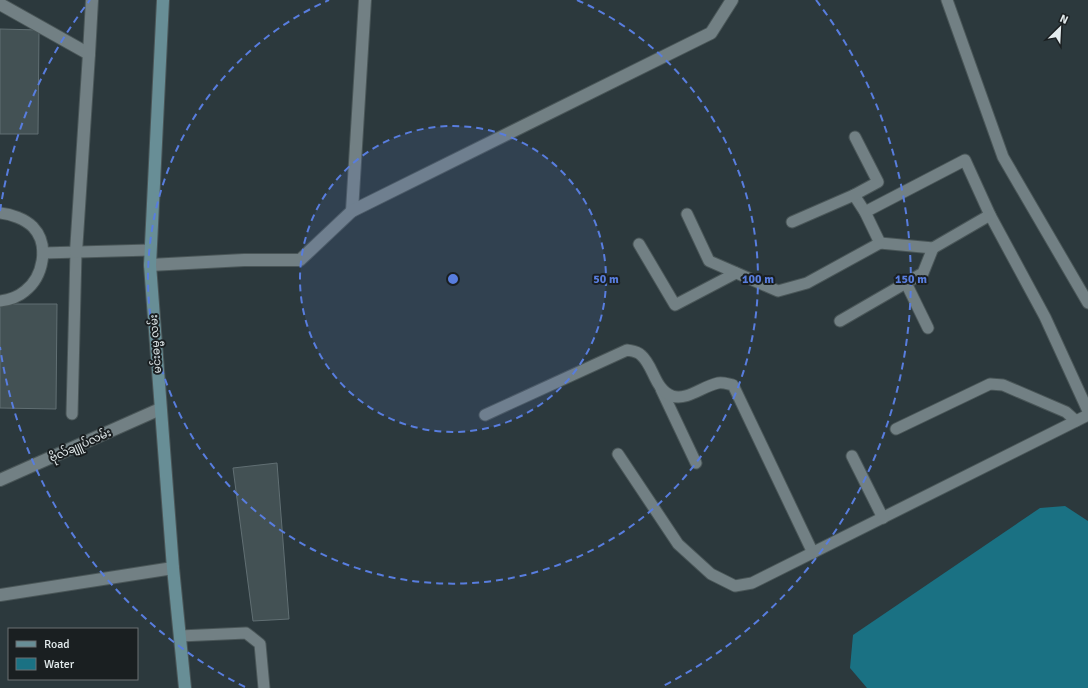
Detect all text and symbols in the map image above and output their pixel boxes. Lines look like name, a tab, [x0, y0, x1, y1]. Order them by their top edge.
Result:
north arrow	[1040, 8, 1080, 48]
text: N	[1058, 12, 1070, 27]
centre of rings	[446, 272, 460, 286]
text: 50 m	[593, 272, 619, 287]
text: 100 m	[742, 272, 774, 287]
text: 150 m	[895, 272, 927, 287]
street label: မင်းဓမ္မ လမ်း	[146, 314, 166, 374]
street label: ဗိုလ်ချူပ်လမ်း	[47, 425, 114, 467]
legend	[8, 628, 138, 680]
text: Road	[44, 637, 70, 652]
text: Water	[44, 657, 75, 672]

